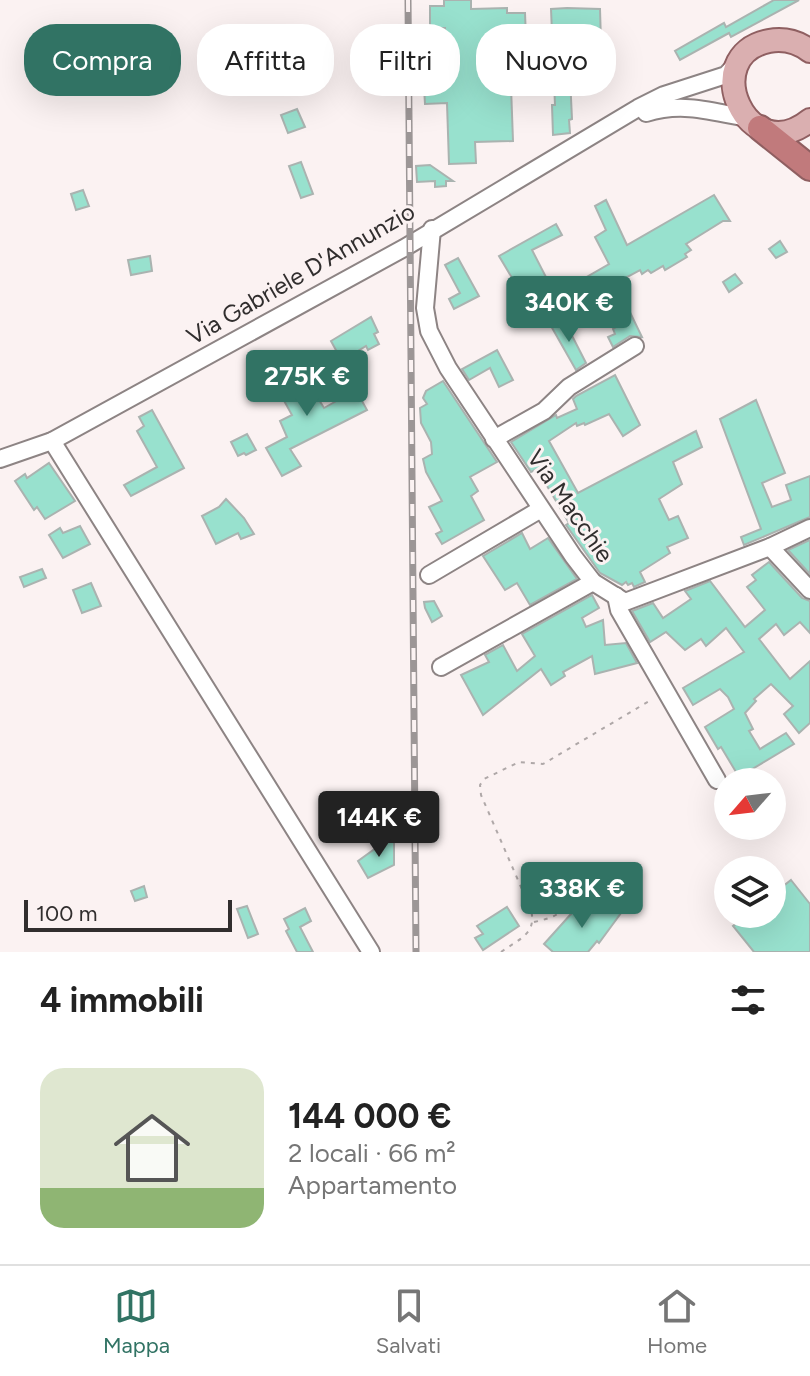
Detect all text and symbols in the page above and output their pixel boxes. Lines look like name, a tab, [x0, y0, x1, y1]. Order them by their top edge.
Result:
chip: Compra	[24, 24, 181, 96]
chip: Affitta	[197, 24, 334, 96]
chip: Filtri	[350, 24, 460, 96]
chip: Nuovo	[476, 24, 616, 96]
street label: Via Gabriele D'Annunzio	[182, 196, 420, 351]
pin: 340K €	[504, 276, 634, 344]
text: 340K €	[524, 286, 614, 318]
pin: 275K €	[242, 350, 372, 418]
text: 275K €	[264, 360, 350, 392]
street label: Via Macchie	[521, 444, 620, 568]
north arrow	[714, 768, 786, 840]
map controls	[714, 768, 786, 928]
pin: 144K €	[314, 791, 444, 859]
text: 144K €	[336, 801, 422, 833]
button: layers	[714, 856, 786, 928]
pin: 338K €	[517, 862, 647, 930]
text: 338K €	[539, 872, 625, 904]
scale bar	[24, 896, 232, 932]
text: 100 m	[36, 900, 97, 927]
icon: filters	[726, 978, 770, 1022]
text: 4 immobili	[40, 980, 204, 1021]
text: 144 000 €	[288, 1096, 451, 1137]
icon: home	[104, 1100, 200, 1196]
text: 2 locali · 66 m²	[288, 1137, 456, 1169]
text: Appartamento	[288, 1169, 457, 1201]
tab: Mappa	[103, 1284, 170, 1359]
tab: Salvati	[376, 1284, 441, 1359]
tab: Home	[647, 1284, 707, 1359]

